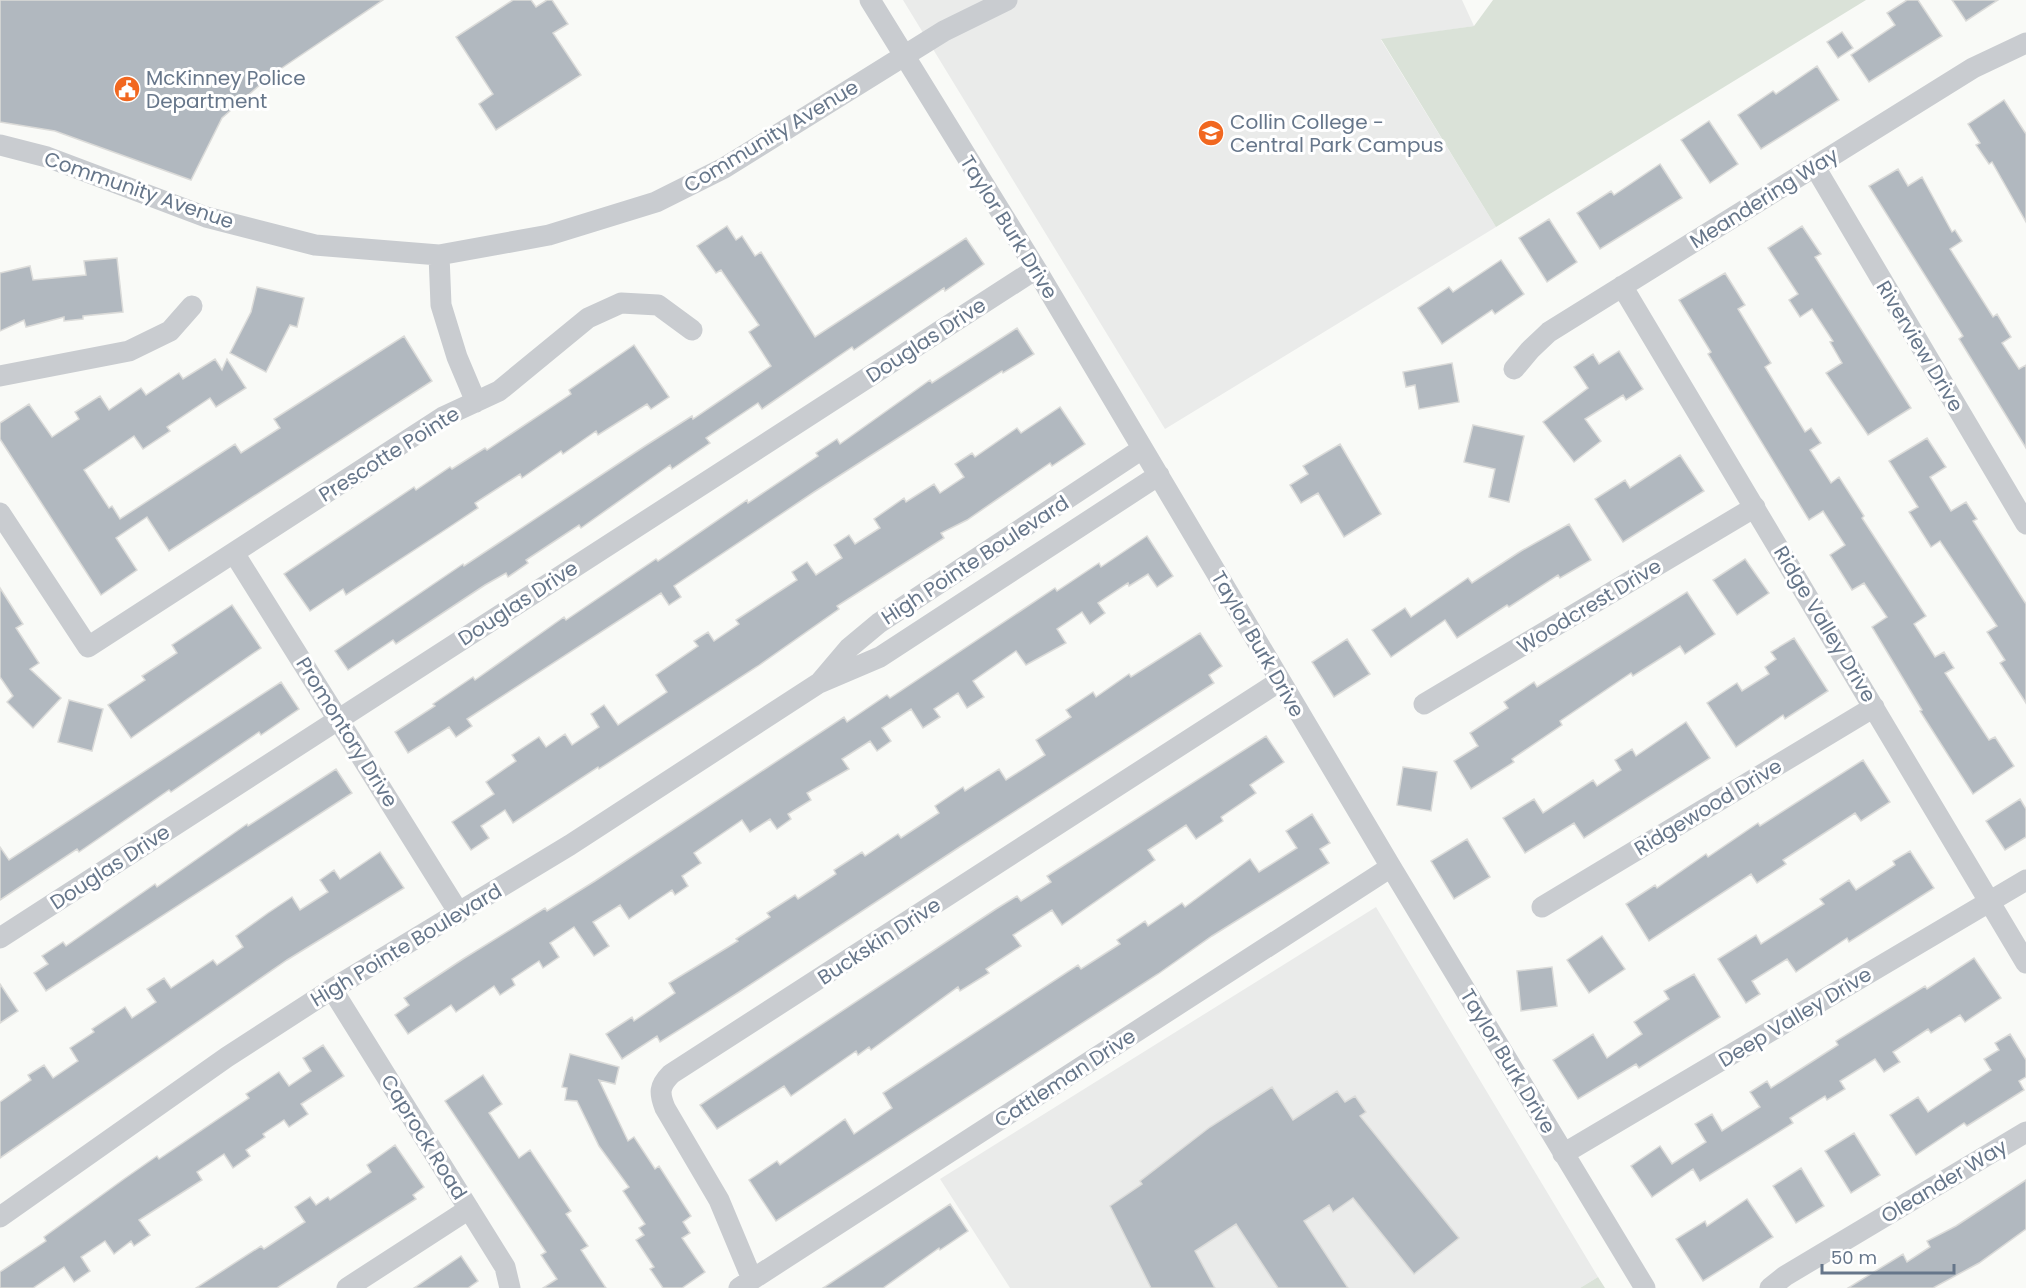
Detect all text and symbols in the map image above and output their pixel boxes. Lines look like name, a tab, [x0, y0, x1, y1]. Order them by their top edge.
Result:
place label: McKinney Police Department	[146, 64, 306, 115]
street label: Community Avenue	[679, 73, 863, 199]
public building icon: McKinney Police Department	[112, 74, 142, 104]
place label: Collin College - Central Park Campus	[1230, 108, 1444, 159]
school or university icon: Collin College - Central Park Campus	[1196, 118, 1226, 148]
street label: Meandering Way	[1684, 141, 1844, 255]
street label: Community Avenue	[40, 144, 238, 236]
street label: Taylor Burk Drive	[954, 150, 1064, 304]
street label: Riverview Drive	[1870, 275, 1970, 417]
street label: Douglas Drive	[861, 291, 991, 389]
street label: Prescotte Pointe	[313, 399, 465, 509]
street label: High Pointe Boulevard	[876, 489, 1074, 631]
street label: Ridge Valley Drive	[1767, 541, 1883, 707]
street label: Woodcrest Drive	[1512, 552, 1666, 660]
street label: Douglas Drive	[453, 554, 583, 652]
street label: Taylor Burk Drive	[1205, 566, 1311, 722]
street label: Promontory Drive	[289, 652, 405, 812]
street label: Ridgewood Drive	[1629, 752, 1787, 862]
street label: Douglas Drive	[45, 818, 175, 916]
street label: High Pointe Boulevard	[305, 877, 507, 1013]
street label: Buckskin Drive	[812, 891, 946, 991]
street label: Deep Valley Drive	[1713, 960, 1877, 1074]
street label: Taylor Burk Drive	[1454, 983, 1562, 1139]
street label: Cattleman Drive	[989, 1022, 1141, 1134]
street label: Caprock Road	[374, 1069, 474, 1205]
street label: Oleander Way	[1876, 1132, 2012, 1230]
scale bar	[1822, 1237, 1954, 1275]
text: 50 m	[1831, 1245, 1877, 1270]

